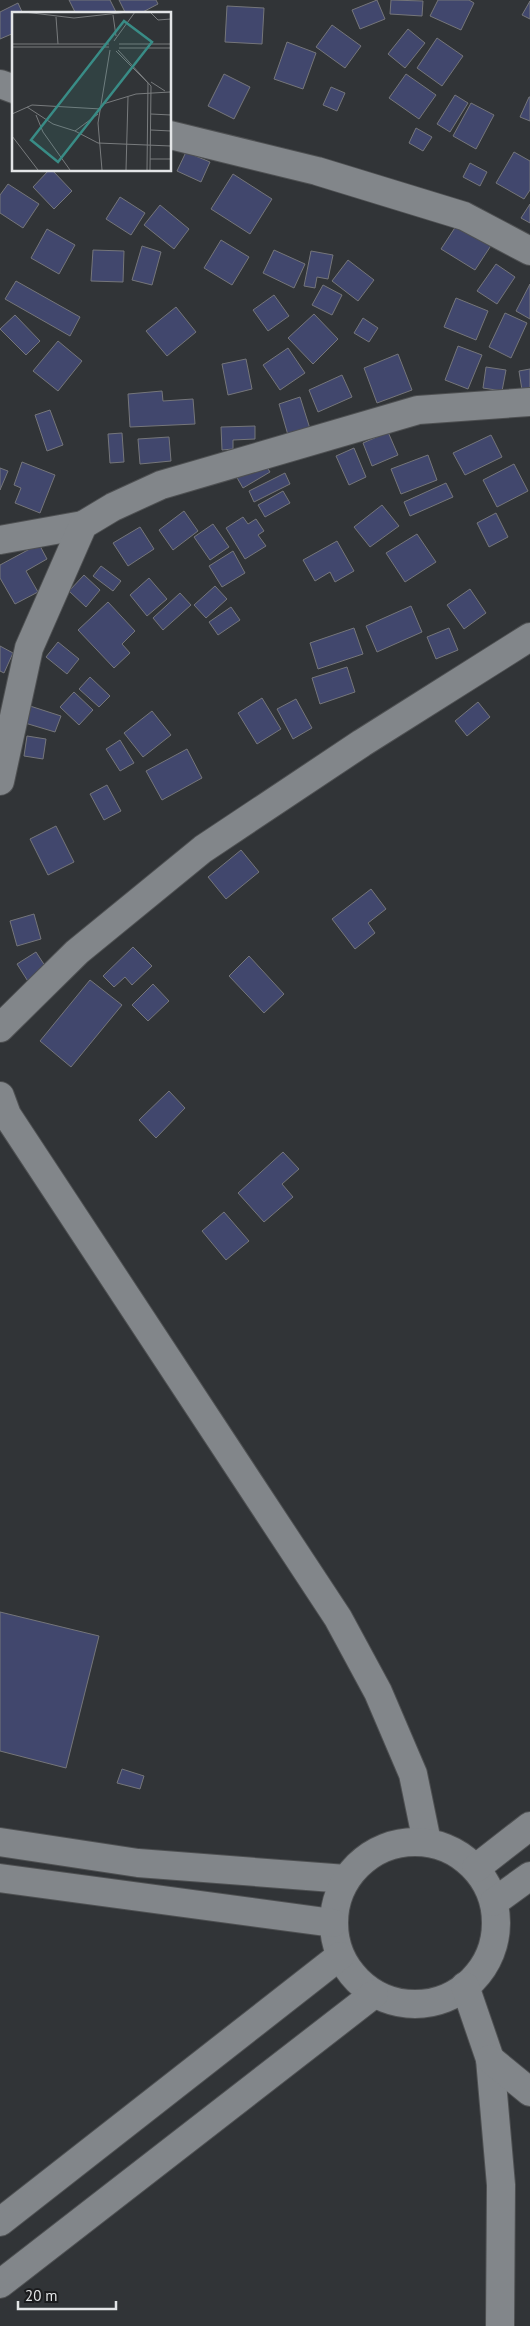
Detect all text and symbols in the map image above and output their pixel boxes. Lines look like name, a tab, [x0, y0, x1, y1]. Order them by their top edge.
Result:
inset map	[12, 12, 171, 171]
scale bar	[18, 2278, 115, 2310]
text: 20 m	[25, 2286, 58, 2305]

